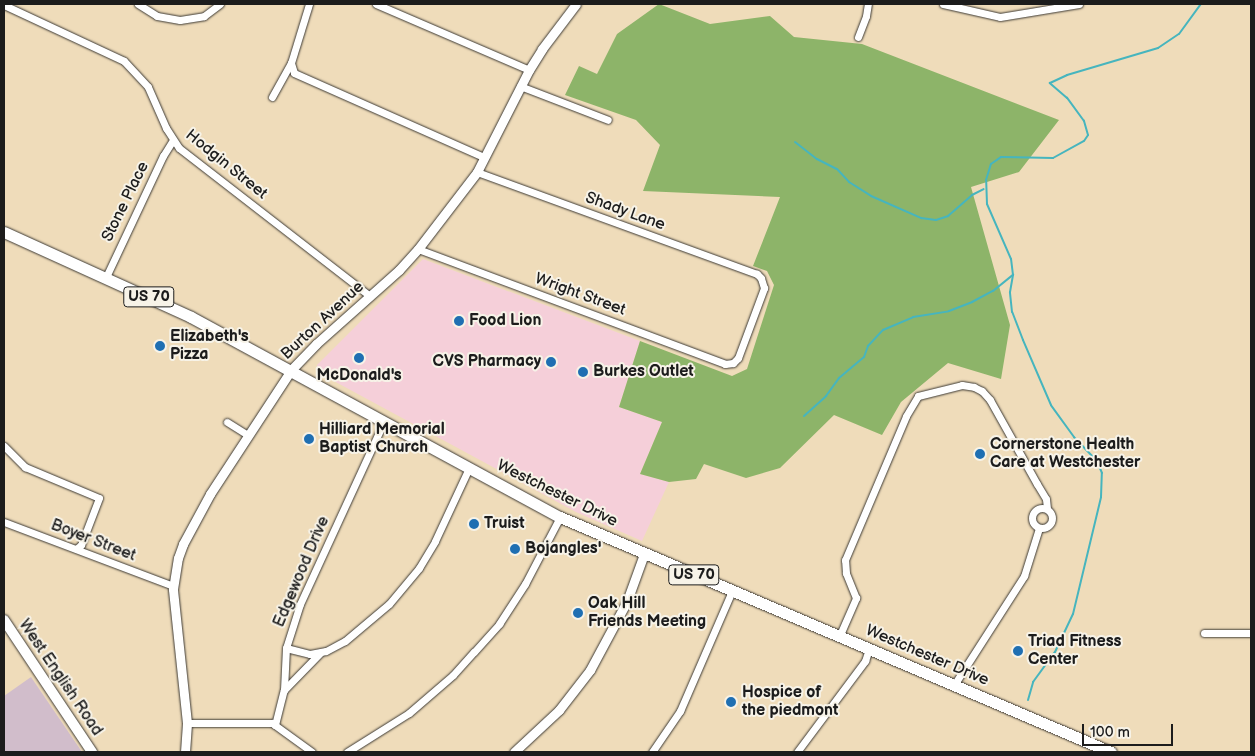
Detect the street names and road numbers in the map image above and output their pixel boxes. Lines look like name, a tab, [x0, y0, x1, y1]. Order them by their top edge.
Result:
street label: Hodgin Street	[181, 126, 271, 204]
street label: Stone Place	[98, 159, 154, 245]
street label: Shady Lane	[582, 189, 668, 235]
street label: Wright Street	[532, 270, 628, 320]
street label: Burton Avenue	[278, 278, 368, 364]
road number: US 70	[123, 284, 175, 310]
street label: Westchester Drive	[494, 456, 620, 532]
street label: Edgewood Drive	[270, 514, 334, 630]
street label: Boyer Street	[48, 516, 138, 566]
road number: US 70	[668, 562, 720, 588]
street label: West English Road	[14, 616, 106, 740]
street label: Westchester Drive	[863, 621, 991, 691]

